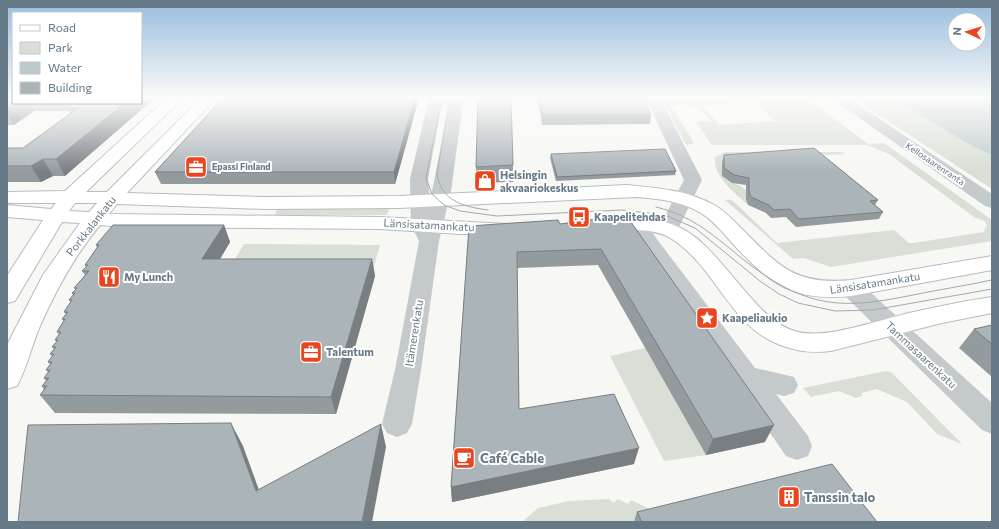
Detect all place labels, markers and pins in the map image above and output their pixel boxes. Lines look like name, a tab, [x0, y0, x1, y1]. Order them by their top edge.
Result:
office icon: Epassi Finland	[183, 154, 209, 180]
place label: Epassi Finland	[212, 161, 271, 172]
shop icon: Helsingin akvaariokeskus	[472, 168, 498, 194]
place label: Helsingin akvaariokeskus	[500, 168, 578, 194]
bus stop icon: Kaapelitehdas	[566, 204, 592, 230]
place label: Kaapelitehdas	[594, 210, 666, 223]
restaurant icon: My Lunch	[96, 264, 122, 290]
place label: My Lunch	[124, 270, 173, 283]
place icon: Kaapeliaukio	[694, 305, 720, 331]
place label: Kaapeliaukio	[722, 311, 788, 324]
office icon: Talentum	[298, 339, 324, 365]
place label: Talentum	[326, 345, 374, 358]
cafe icon: Café Cable	[451, 445, 477, 471]
place label: Café Cable	[480, 450, 544, 466]
building icon: Tanssin talo	[776, 484, 802, 510]
place label: Tanssin talo	[804, 489, 875, 505]

